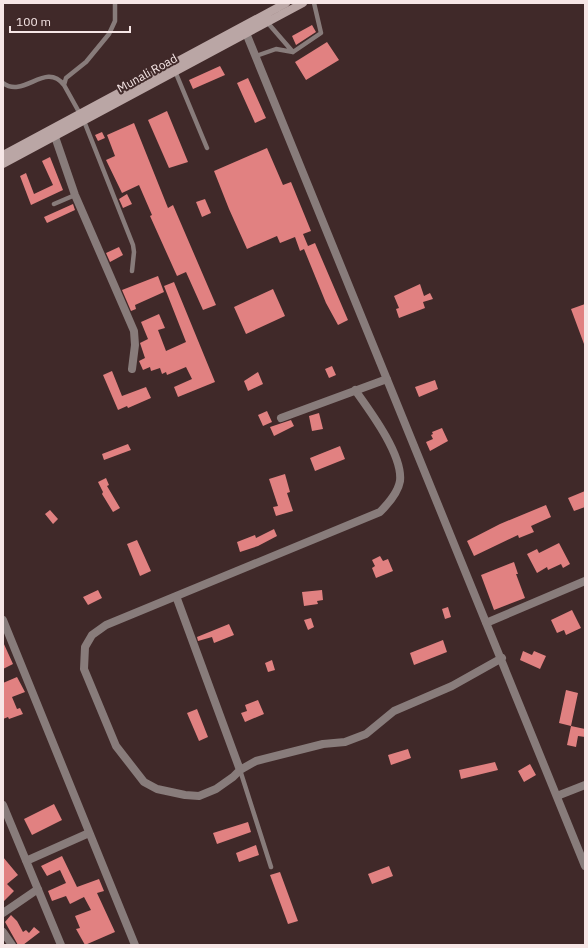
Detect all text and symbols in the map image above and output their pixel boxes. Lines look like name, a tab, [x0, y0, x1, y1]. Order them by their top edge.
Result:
scale bar	[10, 8, 130, 34]
text: 100 m	[16, 14, 51, 29]
street label: Munali Road	[114, 50, 180, 96]

